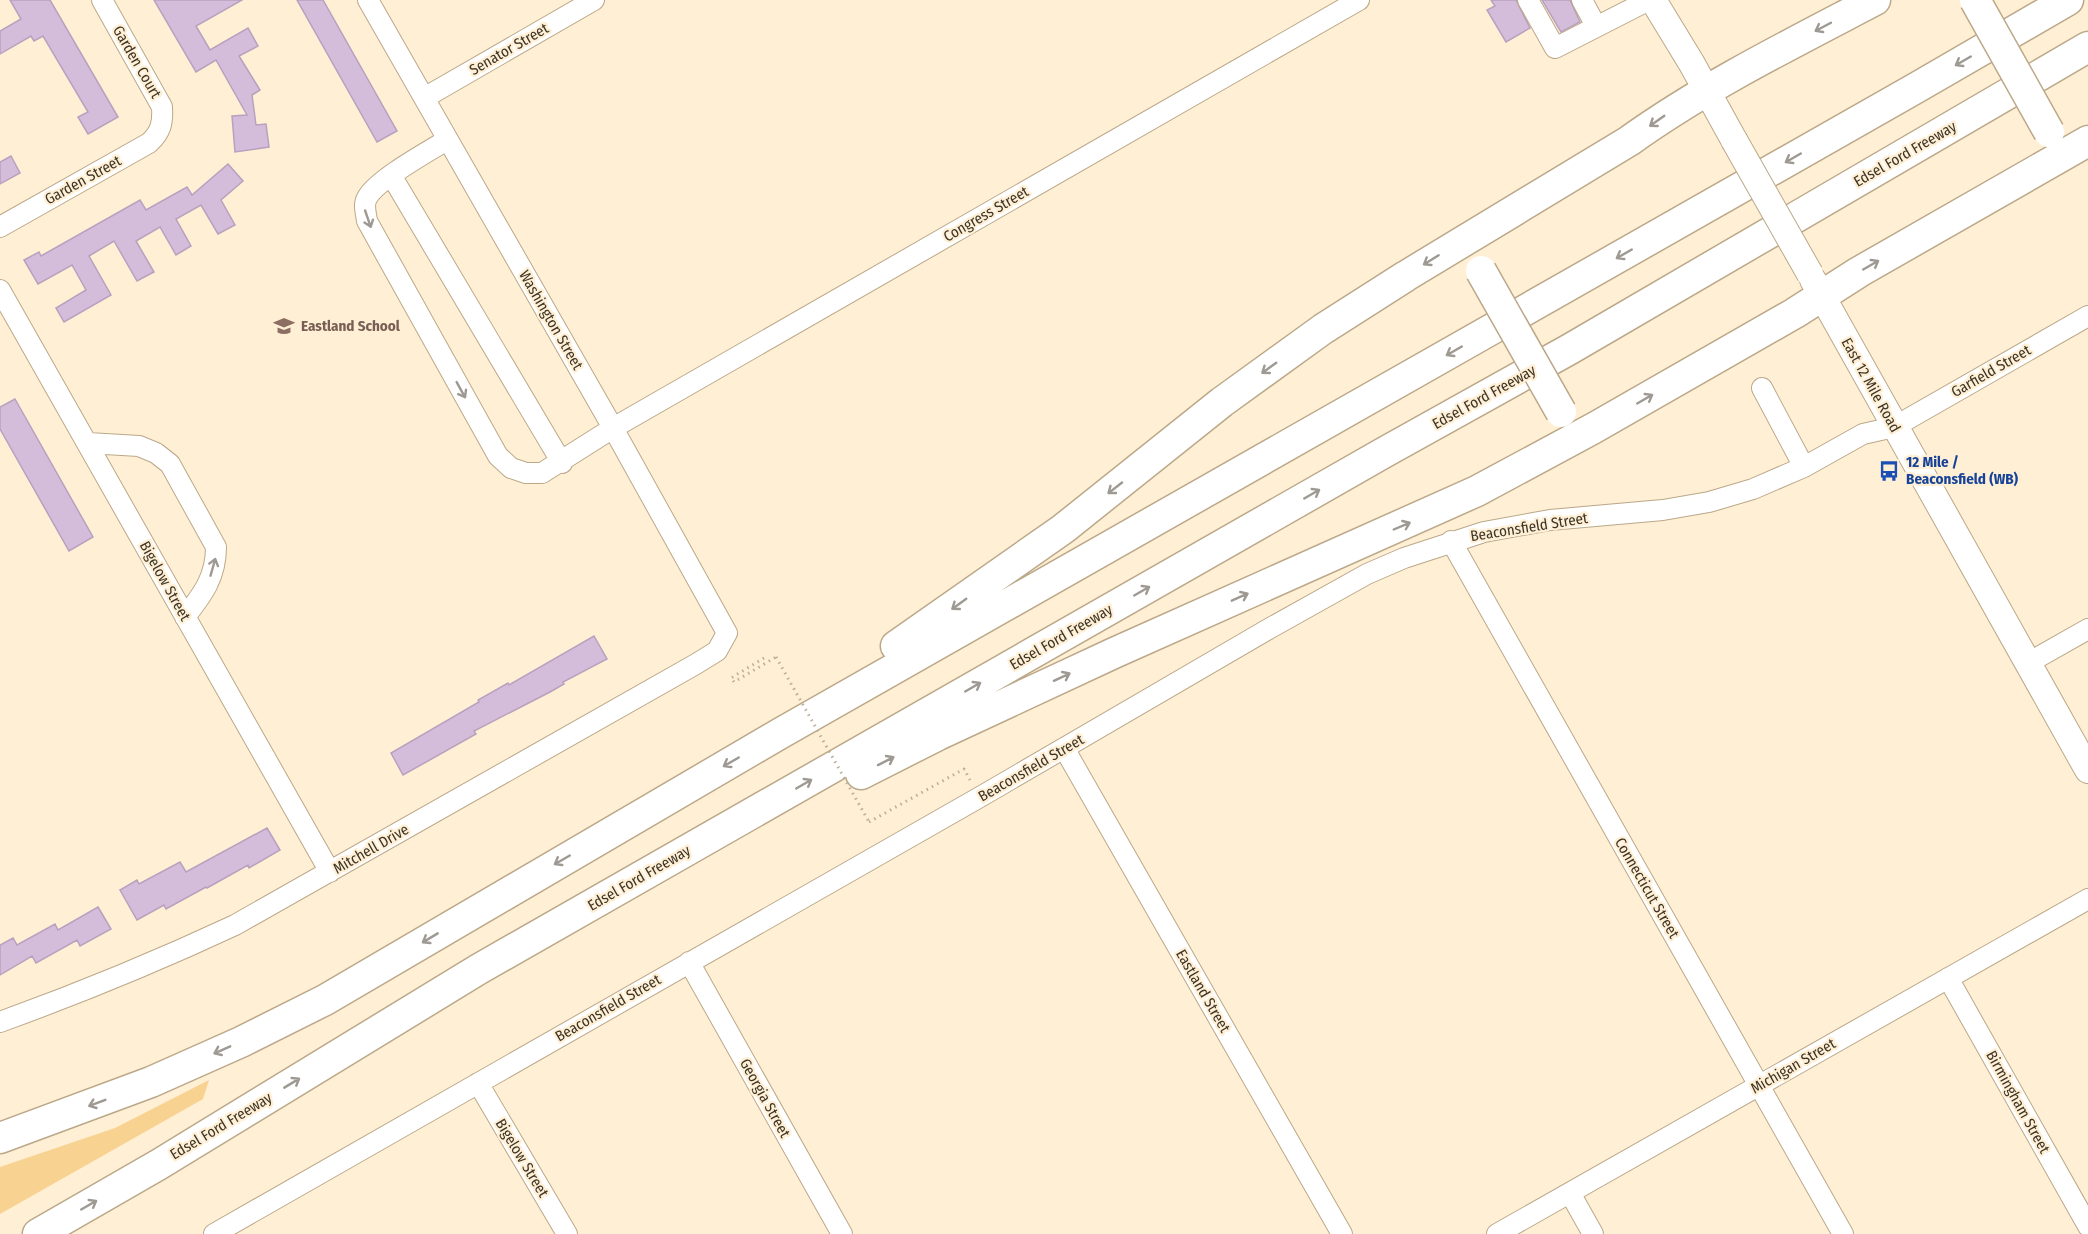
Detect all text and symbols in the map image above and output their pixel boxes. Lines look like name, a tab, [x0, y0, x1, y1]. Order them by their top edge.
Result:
street label: Senator Street	[466, 19, 552, 79]
one-way arrow	[1815, 21, 1832, 33]
street label: Garden Court	[109, 22, 165, 102]
one-way arrow	[1955, 56, 1972, 68]
one-way arrow	[1649, 115, 1665, 127]
street label: Edsel Ford Freeway	[1850, 117, 1960, 191]
street label: Garden Street	[42, 152, 124, 208]
one-way arrow	[1785, 153, 1803, 164]
street label: Congress Street	[940, 182, 1032, 246]
one-way arrow	[364, 209, 375, 227]
one-way arrow	[1616, 248, 1633, 260]
one-way arrow	[1423, 255, 1440, 267]
one-way arrow	[1862, 259, 1879, 271]
street label: Washington Street	[515, 267, 587, 373]
school or university icon: Eastland School	[272, 314, 296, 338]
place label: Eastland School	[301, 317, 401, 335]
street label: East 12 Mile Road	[1838, 335, 1904, 435]
street label: Garfield Street	[1948, 341, 2034, 401]
one-way arrow	[1446, 345, 1463, 357]
one-way arrow	[1261, 361, 1277, 374]
street label: Edsel Ford Freeway	[1429, 361, 1539, 433]
one-way arrow	[456, 380, 467, 398]
one-way arrow	[1636, 393, 1653, 405]
place label: 12 Mile / Beaconsfield (WB)	[1906, 453, 2019, 488]
bus stop icon: 12 Mile / Beaconsfield (WB)	[1877, 459, 1901, 483]
one-way arrow	[1107, 481, 1123, 494]
one-way arrow	[1303, 488, 1320, 500]
street label: Beaconsfield Street	[1469, 509, 1589, 545]
one-way arrow	[1393, 520, 1411, 531]
street label: Bigelow Street	[136, 538, 194, 624]
one-way arrow	[208, 558, 219, 577]
one-way arrow	[1133, 585, 1150, 597]
one-way arrow	[1231, 591, 1249, 602]
one-way arrow	[951, 598, 967, 610]
street label: Edsel Ford Freeway	[1006, 600, 1116, 674]
one-way arrow	[1053, 671, 1071, 683]
one-way arrow	[964, 681, 981, 693]
street label: Beaconsfield Street	[975, 730, 1087, 805]
one-way arrow	[876, 754, 894, 766]
one-way arrow	[723, 756, 740, 768]
one-way arrow	[794, 778, 812, 789]
street label: Mitchell Drive	[330, 820, 412, 878]
street label: Connecticut Street	[1611, 835, 1683, 942]
street label: Edsel Ford Freeway	[584, 841, 694, 915]
one-way arrow	[554, 854, 571, 866]
one-way arrow	[422, 932, 439, 944]
street label: Eastland Street	[1172, 946, 1234, 1036]
street label: Beaconsfield Street	[552, 970, 664, 1045]
street label: Michigan Street	[1747, 1034, 1839, 1098]
one-way arrow	[214, 1045, 232, 1057]
street label: Birmingham Street	[1982, 1047, 2054, 1157]
street label: Georgia Street	[736, 1055, 794, 1141]
one-way arrow	[283, 1076, 300, 1088]
street label: Edsel Ford Freeway	[167, 1088, 275, 1163]
one-way arrow	[88, 1098, 106, 1109]
street label: Bigelow Street	[492, 1116, 552, 1201]
one-way arrow	[80, 1198, 97, 1210]

